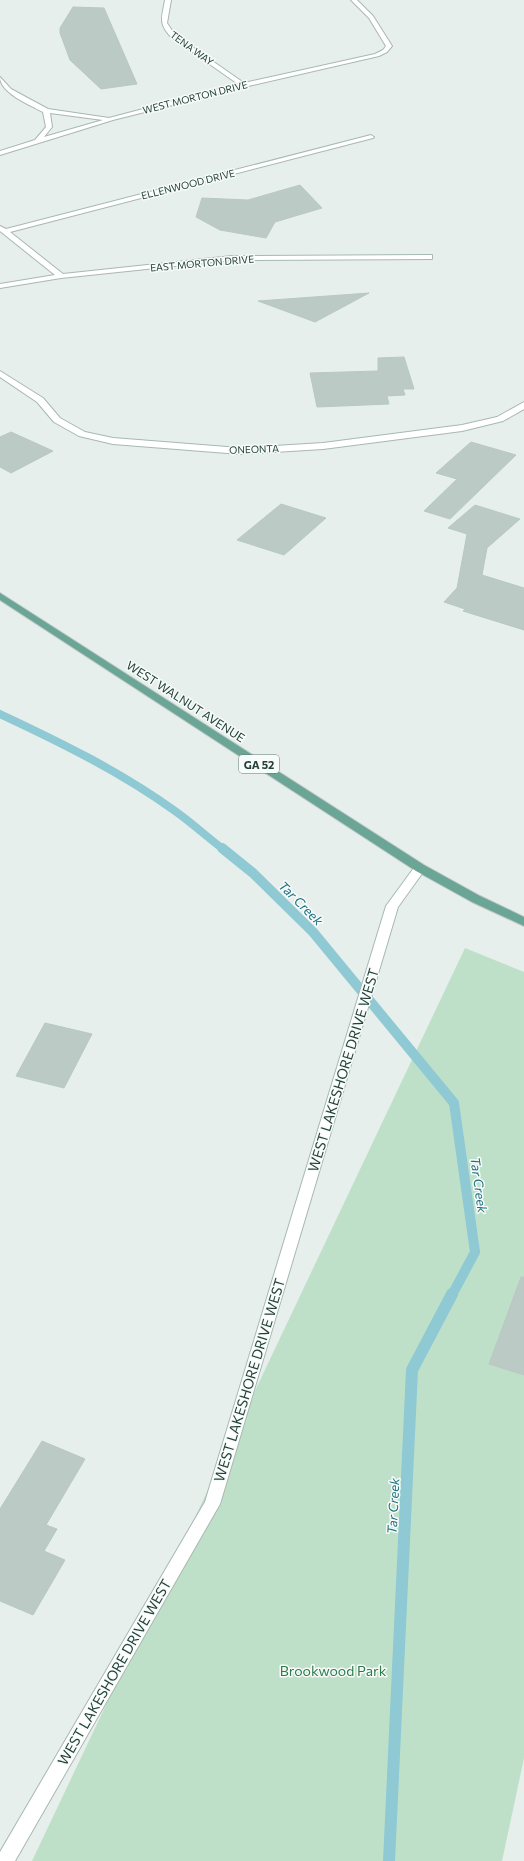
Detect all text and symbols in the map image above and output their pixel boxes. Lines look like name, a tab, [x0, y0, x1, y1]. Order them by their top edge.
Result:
street label: TENA WAY	[168, 28, 216, 68]
street label: WEST MORTON DRIVE	[141, 78, 249, 116]
street label: ELLENWOOD DRIVE	[140, 167, 236, 201]
street label: EAST MORTON DRIVE	[150, 252, 255, 274]
street label: ONEONTA	[229, 442, 279, 456]
street label: WEST WALNUT AVENUE	[124, 657, 248, 745]
road number: GA 52	[239, 755, 279, 773]
water label: Tar Creek	[275, 877, 327, 929]
street label: WEST LAKESHORE DRIVE WEST	[304, 966, 382, 1174]
water label: Tar Creek	[467, 1156, 491, 1215]
street label: WEST LAKESHORE DRIVE WEST	[210, 1276, 288, 1484]
water label: Tar Creek	[384, 1477, 403, 1535]
street label: WEST LAKESHORE DRIVE WEST	[54, 1576, 174, 1768]
park label: Brookwood Park	[280, 1662, 387, 1679]

